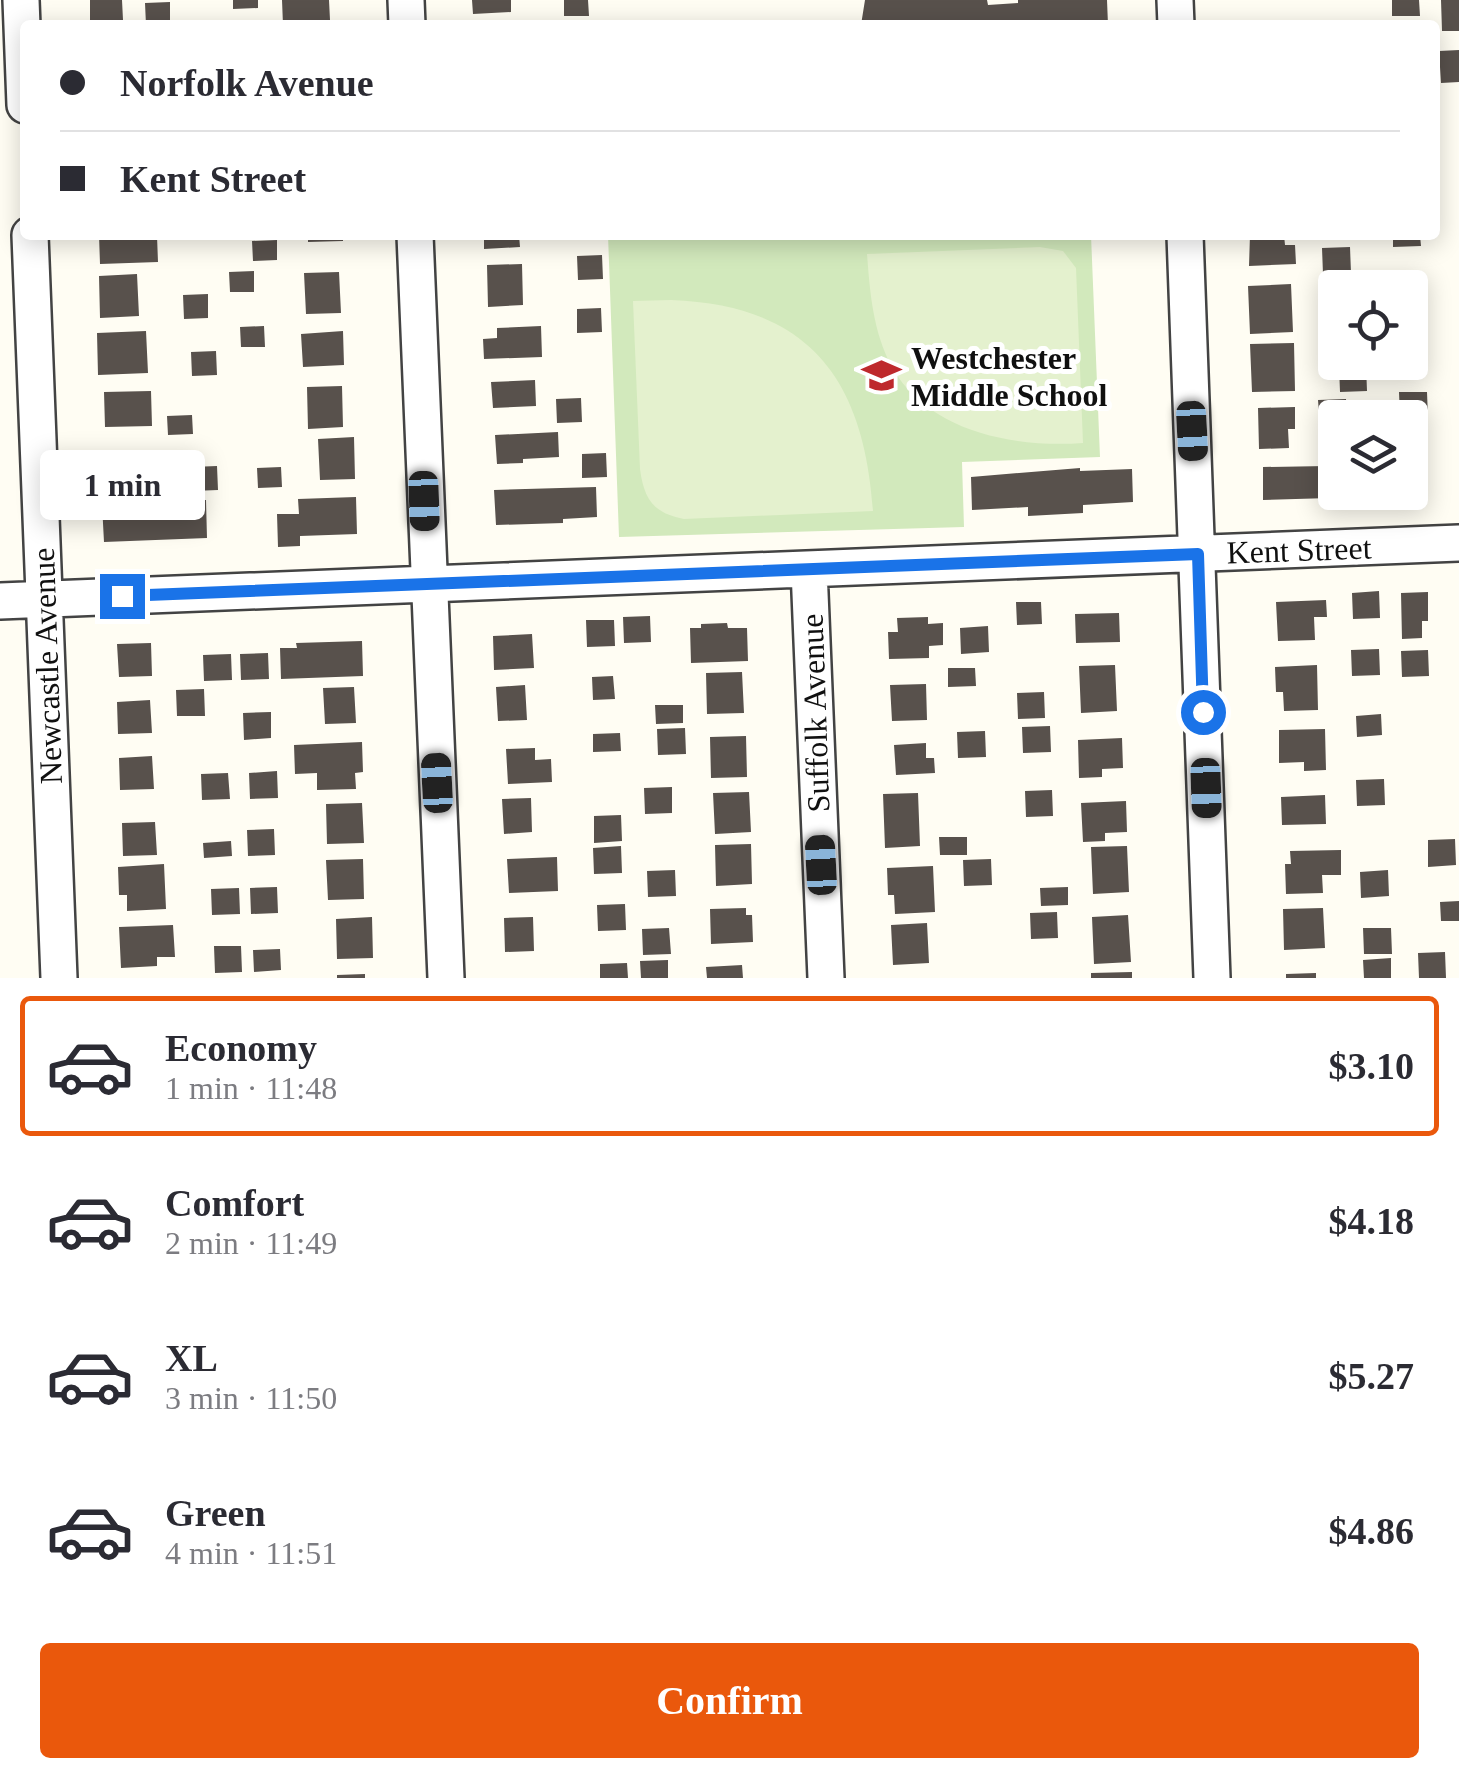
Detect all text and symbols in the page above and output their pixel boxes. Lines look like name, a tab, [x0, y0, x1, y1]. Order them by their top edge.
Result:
text: Norfolk Avenue	[120, 62, 374, 104]
text: Kent Street	[120, 158, 306, 200]
map controls	[1318, 270, 1428, 510]
button: locate	[1318, 270, 1428, 380]
place label: Westchester Middle School	[911, 340, 1108, 413]
school or university icon: Westchester Middle School	[860, 355, 902, 397]
car	[1175, 400, 1209, 462]
button: layers	[1318, 400, 1428, 510]
callout: 1 min	[39, 451, 204, 521]
text: 1 min	[84, 467, 161, 503]
car	[408, 470, 440, 532]
street label: Kent Street	[1226, 529, 1372, 571]
street label: Newcastle Avenue	[25, 547, 69, 785]
route end	[100, 574, 145, 619]
street label: Suffolk Avenue	[794, 613, 836, 813]
route start	[1181, 690, 1226, 735]
car	[420, 752, 454, 814]
car	[1190, 757, 1222, 819]
car	[804, 834, 838, 896]
icon: car	[45, 1021, 135, 1111]
text: Economy	[165, 1027, 317, 1069]
text: $3.10	[1329, 1045, 1414, 1087]
text: 1 min · 11:48	[165, 1070, 337, 1106]
icon: car	[45, 1176, 135, 1266]
text: Comfort	[165, 1182, 304, 1224]
text: $4.18	[1329, 1200, 1414, 1242]
text: 2 min · 11:49	[165, 1225, 337, 1261]
icon: car	[45, 1331, 135, 1421]
text: XL	[165, 1337, 218, 1379]
text: $5.27	[1329, 1355, 1414, 1397]
text: 3 min · 11:50	[165, 1380, 337, 1416]
icon: car	[45, 1486, 135, 1576]
text: Green	[165, 1492, 266, 1534]
text: $4.86	[1329, 1510, 1414, 1552]
text: 4 min · 11:51	[165, 1535, 337, 1571]
button: Confirm	[40, 1643, 1419, 1758]

